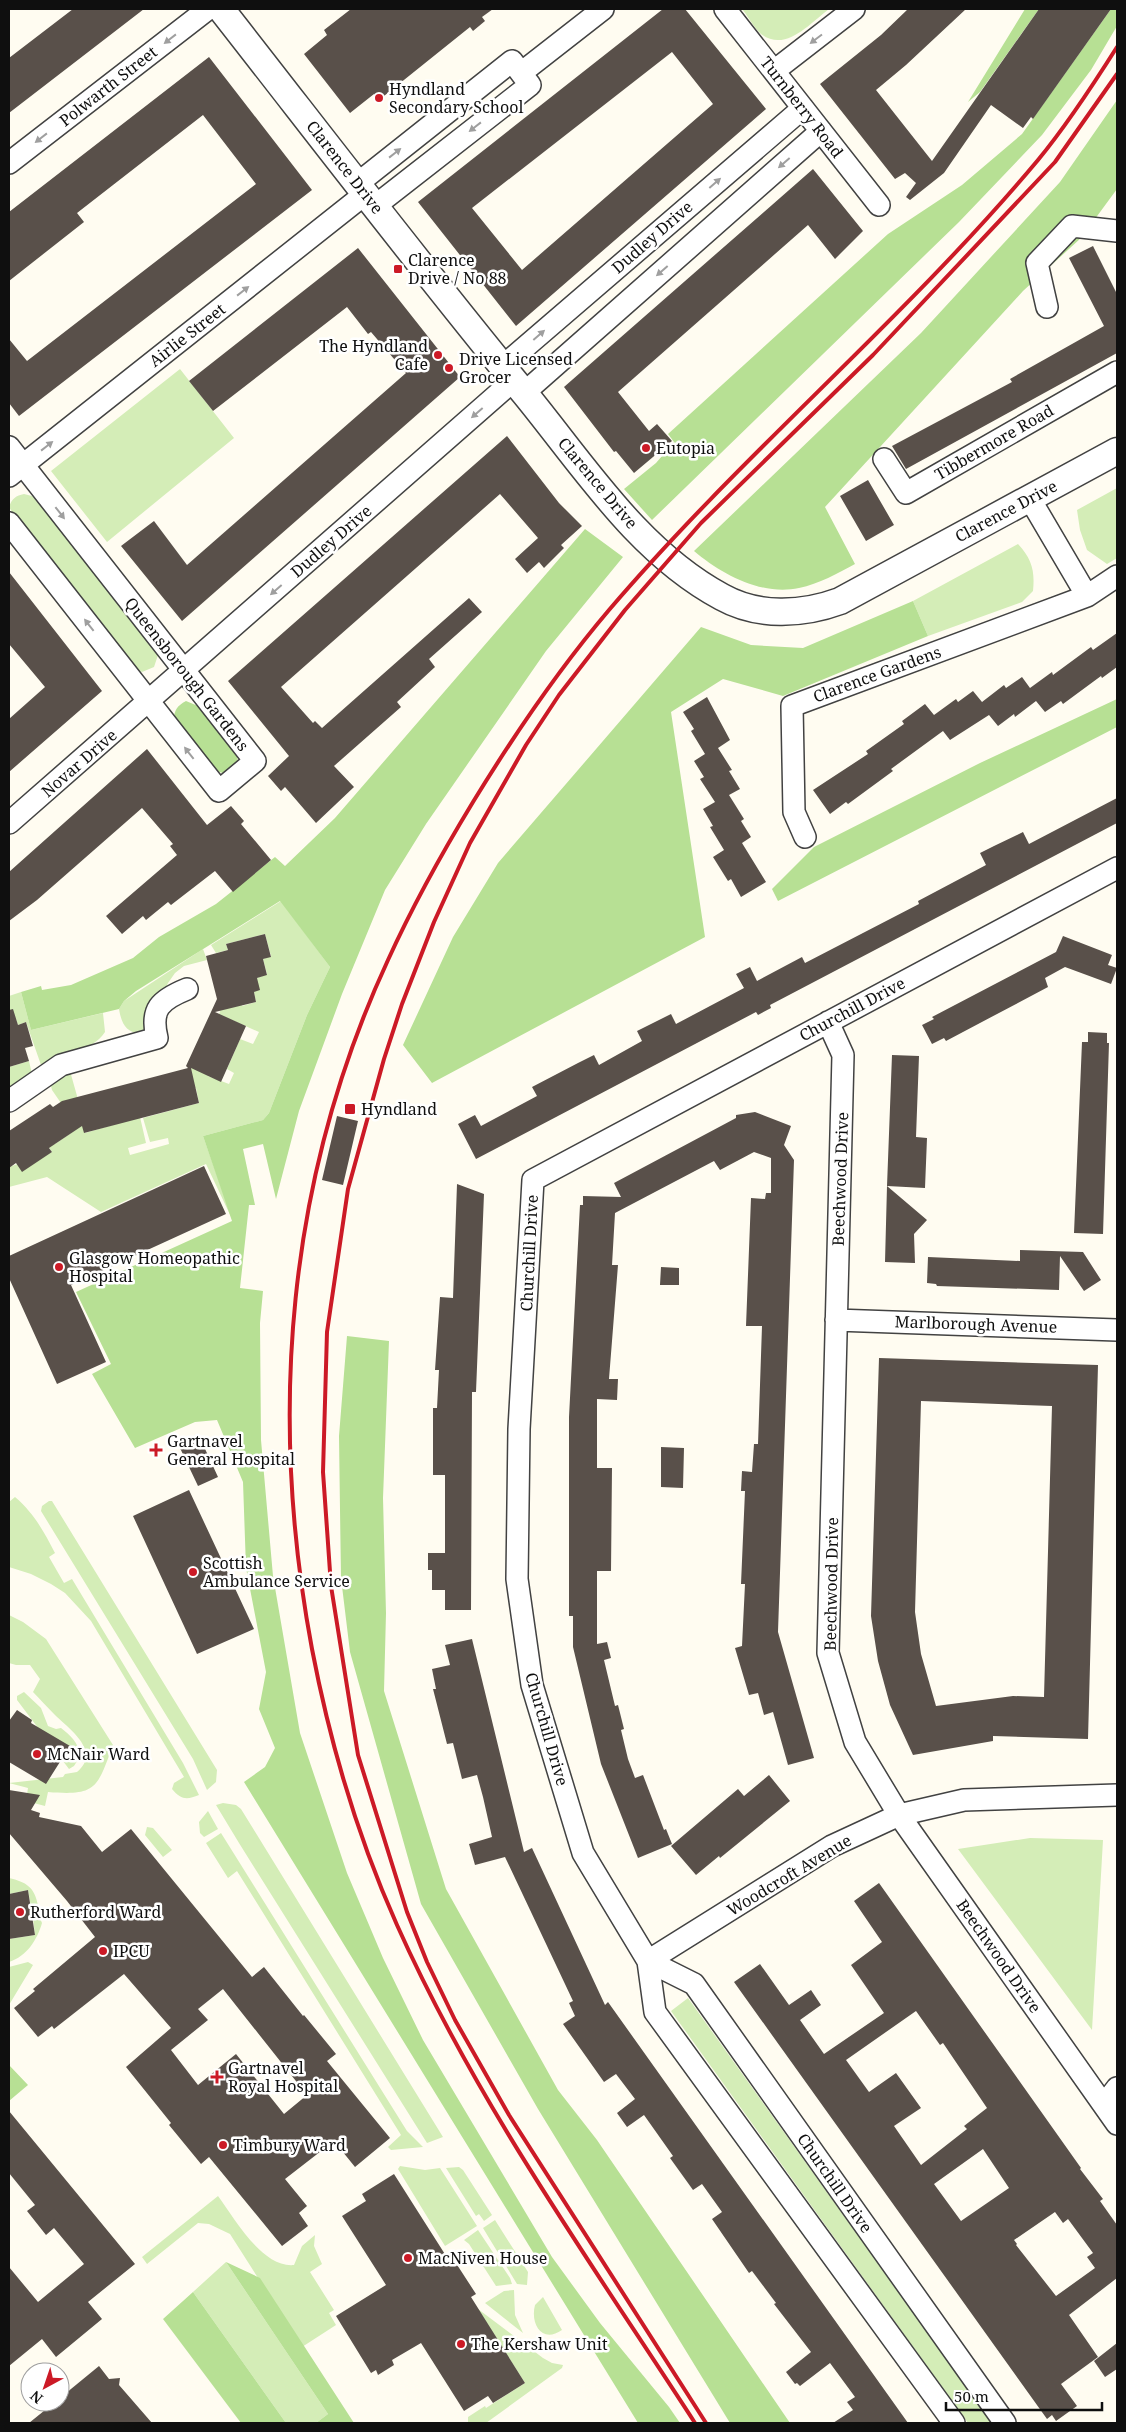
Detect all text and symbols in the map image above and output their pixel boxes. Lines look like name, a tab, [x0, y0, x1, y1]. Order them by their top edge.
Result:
one-way arrow	[164, 33, 177, 44]
one-way arrow	[810, 34, 823, 45]
street label: Polwarth Street	[54, 41, 162, 131]
street label: Turnberry Road	[755, 52, 849, 162]
place label: Hyndland Secondary School	[389, 78, 523, 118]
marker: Hyndland Secondary School	[373, 92, 385, 104]
street label: Clarence Drive	[302, 116, 388, 218]
one-way arrow	[469, 122, 482, 133]
one-way arrow	[34, 133, 48, 143]
one-way arrow	[388, 148, 401, 159]
one-way arrow	[779, 157, 791, 169]
one-way arrow	[709, 178, 721, 189]
street label: Dudley Drive	[607, 196, 697, 278]
place label: Clarence Drive / No 88	[408, 249, 507, 289]
marker: Clarence Drive / No 88	[392, 263, 404, 275]
one-way arrow	[656, 265, 669, 276]
one-way arrow	[237, 285, 250, 296]
street label: Airlie Street	[144, 298, 230, 372]
one-way arrow	[532, 329, 545, 340]
place label: The Hyndland Cafe	[319, 335, 428, 375]
place label: Drive Licensed Grocer	[459, 348, 573, 388]
marker: The Hyndland Cafe	[432, 349, 444, 361]
marker: Drive Licensed Grocer	[443, 362, 455, 374]
street label: Tibbermore Road	[931, 399, 1058, 485]
one-way arrow	[471, 407, 483, 419]
street label: Clarence Drive	[553, 433, 643, 533]
place label: Eutopia	[656, 437, 715, 459]
one-way arrow	[41, 441, 54, 451]
marker: Eutopia	[640, 442, 652, 454]
street label: Clarence Drive	[951, 475, 1061, 547]
street label: Dudley Drive	[286, 500, 376, 582]
one-way arrow	[55, 506, 66, 519]
one-way arrow	[271, 584, 283, 596]
street label: Queensborough Gardens	[120, 593, 254, 755]
one-way arrow	[83, 619, 94, 632]
street label: Clarence Gardens	[810, 641, 944, 707]
street label: Novar Drive	[36, 724, 122, 802]
one-way arrow	[184, 746, 194, 760]
street label: Churchill Drive	[795, 972, 909, 1046]
place label: Hyndland	[361, 1098, 437, 1120]
marker: Hyndland	[343, 1102, 357, 1116]
street label: Beechwood Drive	[827, 1112, 853, 1246]
street label: Churchill Drive	[515, 1194, 543, 1312]
place label: Glasgow Homeopathic Hospital	[69, 1247, 240, 1287]
marker: Glasgow Homeopathic Hospital	[53, 1261, 65, 1273]
street label: Marlborough Avenue	[894, 1310, 1058, 1338]
place label: Gartnavel General Hospital	[167, 1430, 295, 1470]
marker: Gartnavel General Hospital	[149, 1443, 163, 1457]
street label: Beechwood Drive	[819, 1517, 843, 1651]
place label: Scottish Ambulance Service	[203, 1552, 350, 1592]
marker: Scottish Ambulance Service	[187, 1566, 199, 1578]
street label: Churchill Drive	[520, 1670, 574, 1788]
place label: McNair Ward	[47, 1743, 150, 1765]
marker: McNair Ward	[31, 1748, 43, 1760]
street label: Woodcroft Avenue	[723, 1829, 855, 1921]
street label: Beechwood Drive	[952, 1895, 1046, 2017]
place label: Rutherford Ward	[30, 1901, 161, 1923]
marker: Rutherford Ward	[14, 1906, 26, 1918]
place label: IPCU	[113, 1940, 150, 1962]
marker: IPCU	[97, 1945, 109, 1957]
place label: Gartnavel Royal Hospital	[228, 2057, 338, 2097]
marker: Gartnavel Royal Hospital	[210, 2070, 224, 2084]
street label: Churchill Drive	[792, 2129, 878, 2237]
place label: Timbury Ward	[233, 2134, 346, 2156]
marker: Timbury Ward	[217, 2139, 229, 2151]
place label: MacNiven House	[418, 2247, 547, 2269]
marker: MacNiven House	[402, 2252, 414, 2264]
place label: The Kershaw Unit	[471, 2333, 608, 2355]
marker: The Kershaw Unit	[455, 2338, 467, 2350]
north arrow	[20, 2362, 70, 2412]
scale bar	[946, 2380, 1102, 2412]
text: 50 m	[954, 2386, 989, 2406]
text: N	[26, 2387, 47, 2408]

